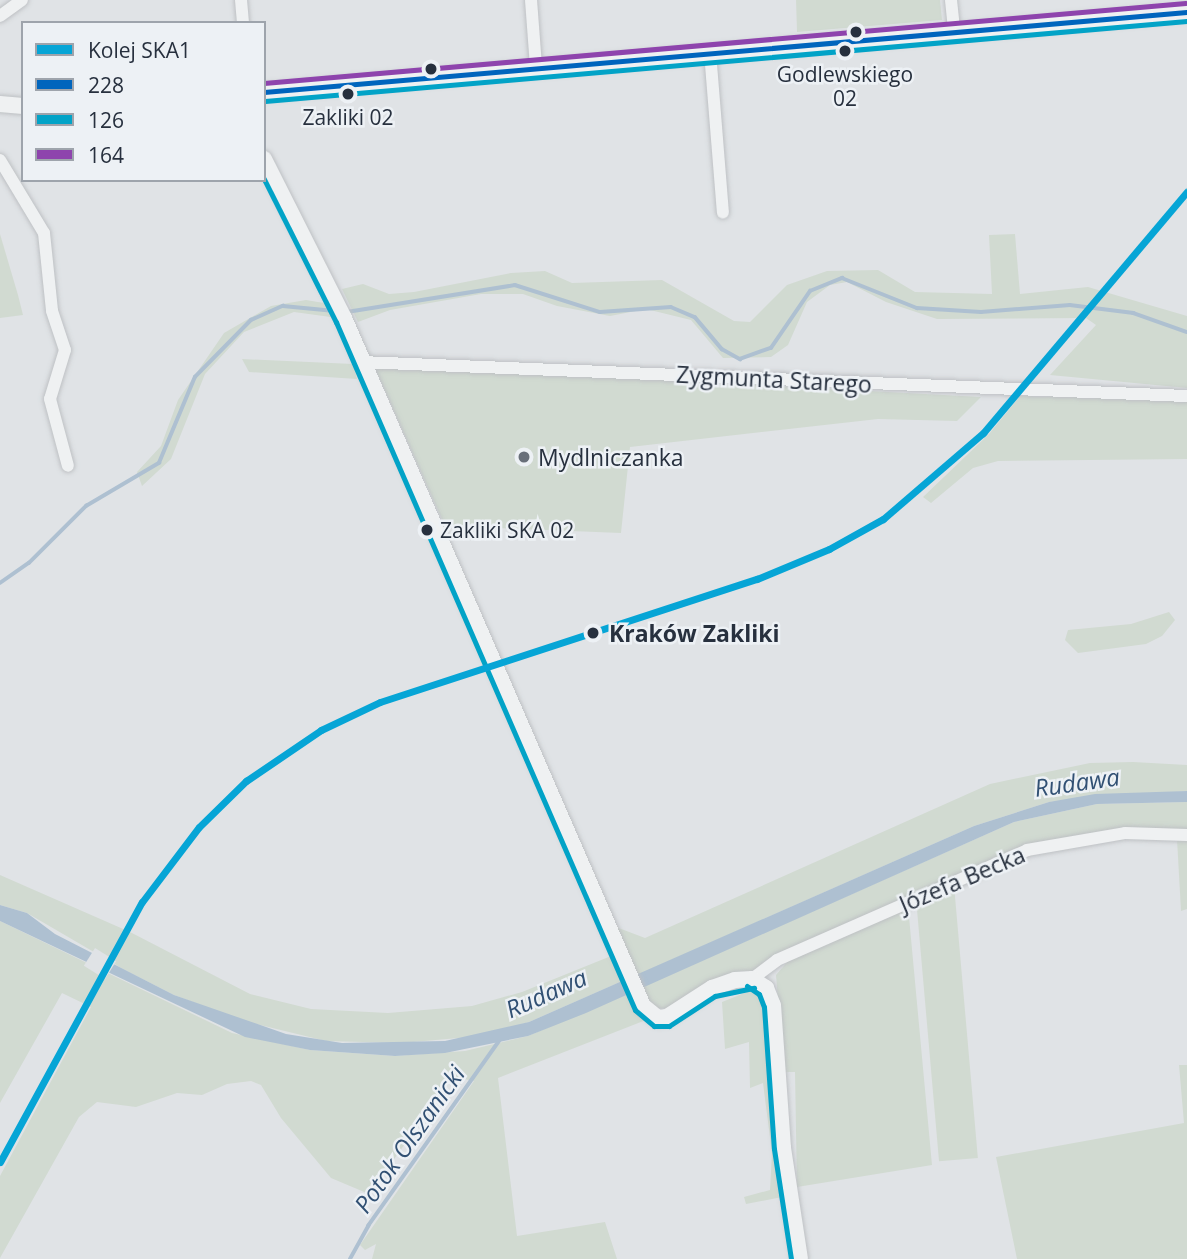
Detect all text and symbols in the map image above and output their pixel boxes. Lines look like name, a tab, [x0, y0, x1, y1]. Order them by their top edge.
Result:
legend	[21, 21, 266, 182]
unlabelled marker	[849, 25, 863, 39]
text: Kolej SKA1	[88, 36, 191, 64]
marker: Godlewskiego 02	[838, 44, 852, 58]
place label: Godlewskiego 02	[777, 61, 913, 111]
unlabelled marker	[424, 62, 438, 76]
text: 228	[88, 71, 124, 99]
marker: Zakliki 02	[341, 87, 355, 101]
place label: Zakliki 02	[302, 104, 394, 130]
text: 126	[88, 106, 124, 134]
text: 164	[88, 141, 124, 169]
street label: Zygmunta Starego	[675, 360, 873, 398]
place label: Mydlniczanka	[538, 443, 684, 471]
marker: Mydlniczanka	[516, 449, 532, 465]
place label: Zakliki SKA 02	[440, 517, 574, 543]
marker: Zakliki SKA 02	[420, 523, 434, 537]
place label: Kraków Zakliki	[609, 619, 780, 647]
marker: Kraków Zakliki	[583, 623, 603, 643]
water label: Rudawa	[1033, 762, 1121, 802]
street label: Józefa Becka	[895, 840, 1029, 918]
water label: Rudawa	[501, 962, 591, 1024]
water label: Potok Olszanicki	[348, 1060, 470, 1218]

